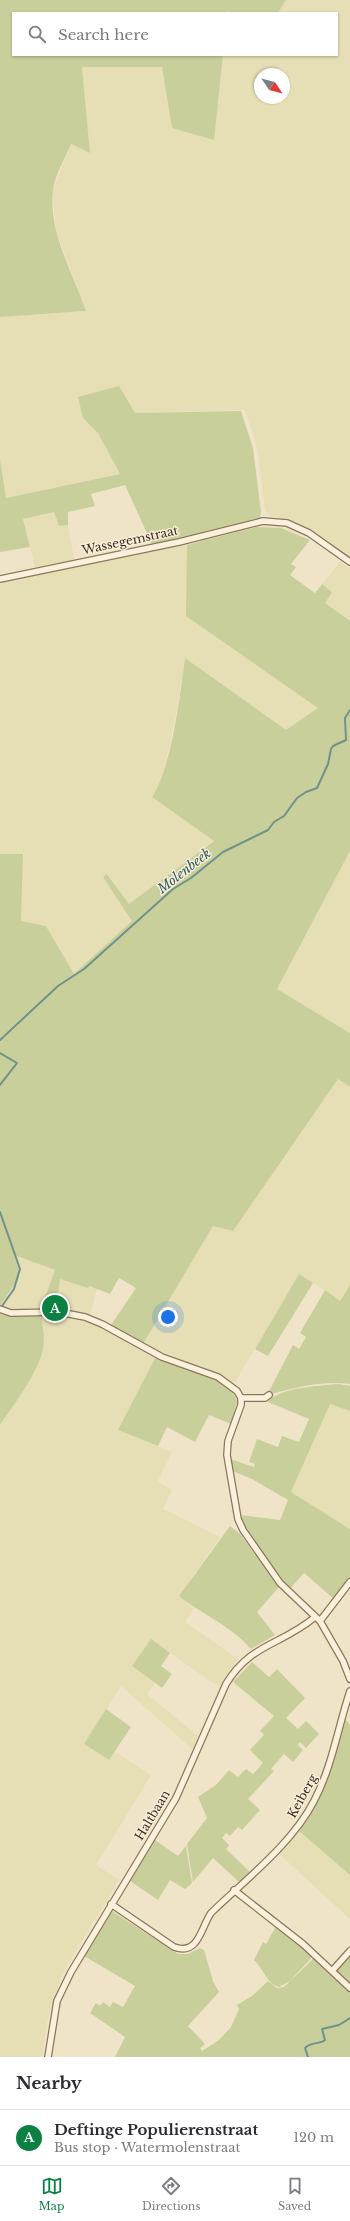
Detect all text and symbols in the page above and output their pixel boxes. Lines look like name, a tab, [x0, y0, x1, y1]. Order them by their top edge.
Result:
search box	[12, 12, 338, 56]
icon: search	[26, 23, 48, 45]
text: Search here	[58, 25, 149, 44]
north arrow	[254, 68, 290, 104]
street label: Wassegemstraat	[80, 522, 180, 558]
water label: Molenbeek	[153, 845, 214, 898]
pin: A	[42, 1293, 68, 1323]
your location	[158, 1307, 178, 1327]
street label: Keiberg	[284, 1771, 321, 1820]
street label: Haltbaan	[131, 1787, 173, 1843]
text: Nearby	[16, 2073, 82, 2094]
text: Deftinge Populierenstraat	[54, 2120, 258, 2139]
text: A	[24, 2129, 34, 2146]
text: 120 m	[293, 2129, 334, 2146]
text: Bus stop · Watermolenstraat	[54, 2139, 240, 2156]
tab: Map	[39, 2175, 64, 2213]
tab: Directions	[142, 2175, 200, 2213]
tab: Saved	[278, 2175, 311, 2213]

